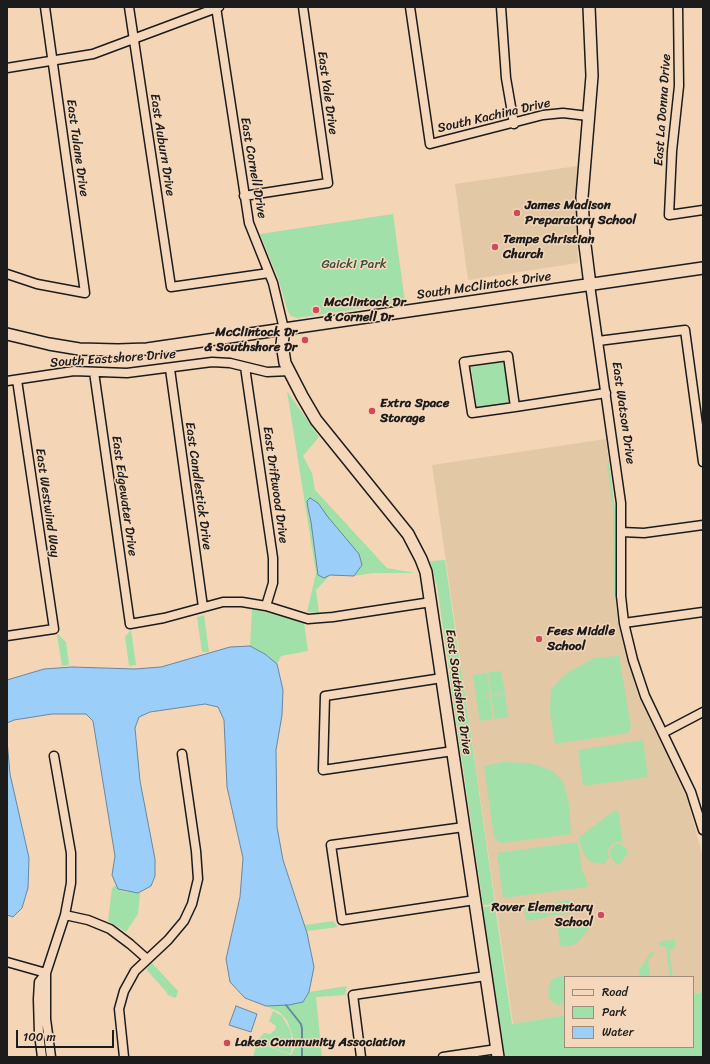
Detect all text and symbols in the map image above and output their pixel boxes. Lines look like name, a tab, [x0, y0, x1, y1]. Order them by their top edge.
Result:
street label: East Yale Drive	[313, 50, 341, 136]
street label: East La Donna Drive	[651, 53, 675, 167]
street label: East Auburn Drive	[146, 93, 178, 197]
street label: South Kachina Drive	[436, 95, 552, 137]
street label: East Tulane Drive	[62, 98, 92, 198]
street label: East Cornell Drive	[236, 116, 270, 220]
place label: James Madison Preparatory School	[525, 198, 636, 229]
marker: James Madison Preparatory School	[512, 208, 522, 218]
place label: Tempe Christian Church	[503, 232, 595, 263]
marker: Tempe Christian Church	[490, 242, 500, 252]
park label: Gaicki Park	[321, 257, 387, 273]
street label: South McClintock Drive	[416, 269, 552, 303]
place label: McClintock Dr & Cornell Dr	[324, 295, 406, 326]
marker: McClintock Dr & Cornell Dr	[311, 305, 321, 315]
place label: McClintock Dr & Southshore Dr	[204, 325, 297, 356]
marker: McClintock Dr & Southshore Dr	[300, 335, 310, 345]
street label: South Eastshore Drive	[50, 347, 176, 371]
street label: East Watson Drive	[608, 361, 638, 465]
place label: Extra Space Storage	[380, 396, 449, 427]
marker: Extra Space Storage	[367, 406, 377, 416]
street label: East Candlestick Drive	[181, 421, 215, 551]
street label: East Driftwood Drive	[259, 425, 291, 545]
street label: East Edgewater Drive	[108, 435, 140, 557]
street label: East Westwind Way	[32, 447, 62, 559]
place label: Fees Middle School	[547, 624, 615, 655]
street label: East Southshore Drive	[441, 628, 475, 756]
marker: Fees Middle School	[534, 634, 544, 644]
place label: Rover Elementary School	[492, 900, 593, 931]
marker: Rover Elementary School	[596, 910, 606, 920]
legend	[564, 976, 694, 1048]
text: Road	[602, 981, 628, 1003]
text: Park	[602, 1001, 627, 1023]
text: Water	[602, 1021, 634, 1043]
scale bar	[18, 1022, 116, 1048]
text: 100 m	[23, 1026, 56, 1048]
place label: Lakes Community Association	[235, 1035, 405, 1051]
marker: Lakes Community Association	[222, 1038, 232, 1048]

